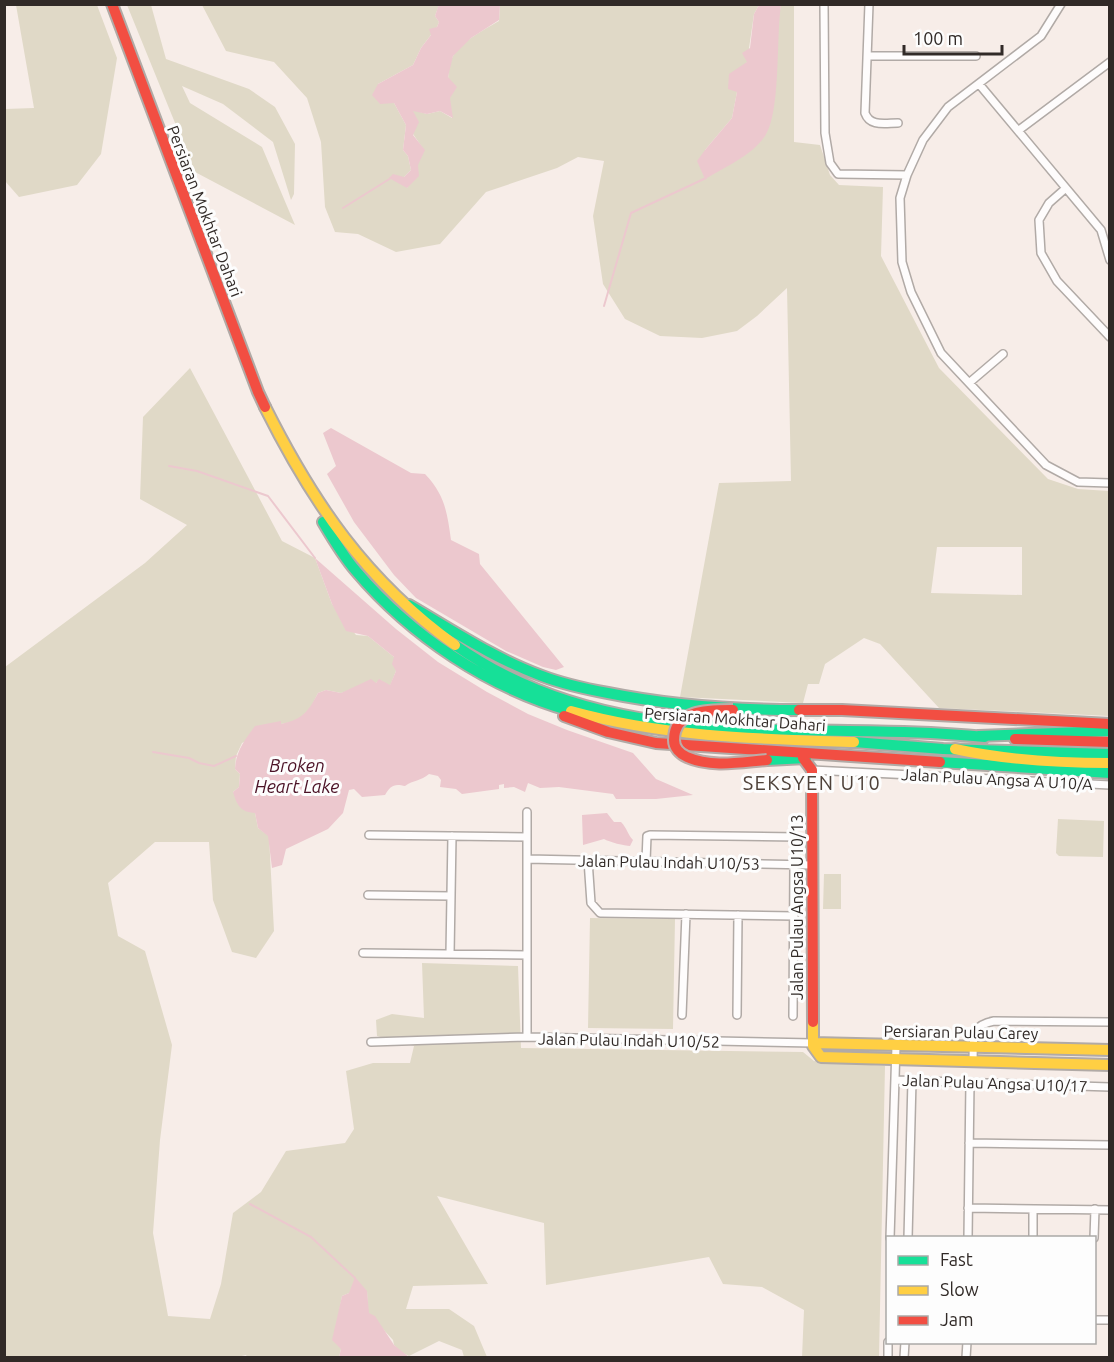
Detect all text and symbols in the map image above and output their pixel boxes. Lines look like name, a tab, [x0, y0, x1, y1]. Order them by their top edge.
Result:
scale bar	[904, 18, 1002, 56]
text: 100 m	[913, 28, 963, 48]
street label: Persiaran Mokhtar Dahari	[164, 123, 246, 299]
street label: Persiaran Mokhtar Dahari	[644, 704, 826, 734]
water label: Broken Heart Lake	[255, 755, 339, 796]
street label: Jalan Pulau Angsa A U10/A	[901, 765, 1094, 793]
district label: SEKSYEN U10	[743, 771, 881, 794]
street label: Jalan Pulau Angsa U10/13	[788, 814, 806, 1000]
street label: Jalan Pulau Indah U10/53	[578, 851, 760, 873]
street label: Persiaran Pulau Carey	[883, 1022, 1039, 1042]
street label: Jalan Pulau Indah U10/52	[538, 1029, 720, 1051]
street label: Jalan Pulau Angsa U10/17	[902, 1071, 1088, 1095]
legend	[886, 1236, 1096, 1344]
text: Fast	[940, 1249, 973, 1269]
text: Slow	[940, 1279, 979, 1299]
text: Jam	[940, 1309, 974, 1329]

